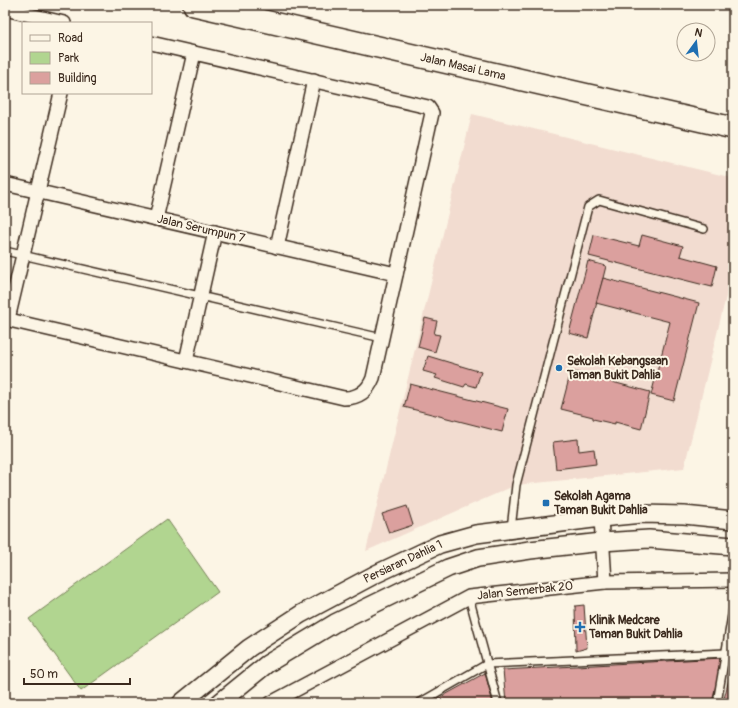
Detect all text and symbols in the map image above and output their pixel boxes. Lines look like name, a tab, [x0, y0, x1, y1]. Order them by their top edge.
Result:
legend	[22, 22, 152, 94]
north arrow	[676, 22, 716, 62]
text: N	[693, 26, 704, 40]
text: Road	[58, 31, 83, 46]
street label: Jalan Masai Lama	[419, 50, 508, 84]
text: Park	[58, 51, 79, 66]
text: Building	[58, 71, 97, 86]
street label: Jalan Serumpun 7	[156, 212, 247, 247]
place label: Sekolah Kebangsaan Taman Bukit Dahlia	[566, 354, 668, 383]
marker: Sekolah Kebangsaan Taman Bukit Dahlia	[554, 363, 564, 373]
place label: Sekolah Agama Taman Bukit Dahlia	[553, 489, 648, 518]
marker: Sekolah Agama Taman Bukit Dahlia	[541, 498, 551, 508]
street label: Persiaran Dahlia 1	[361, 537, 445, 587]
street label: Jalan Semerbak 20	[476, 579, 574, 603]
place label: Klinik Medcare Taman Bukit Dahlia	[588, 613, 683, 642]
marker: Klinik Medcare Taman Bukit Dahlia	[574, 621, 586, 633]
scale bar	[24, 660, 130, 686]
text: 50 m	[30, 667, 58, 682]

